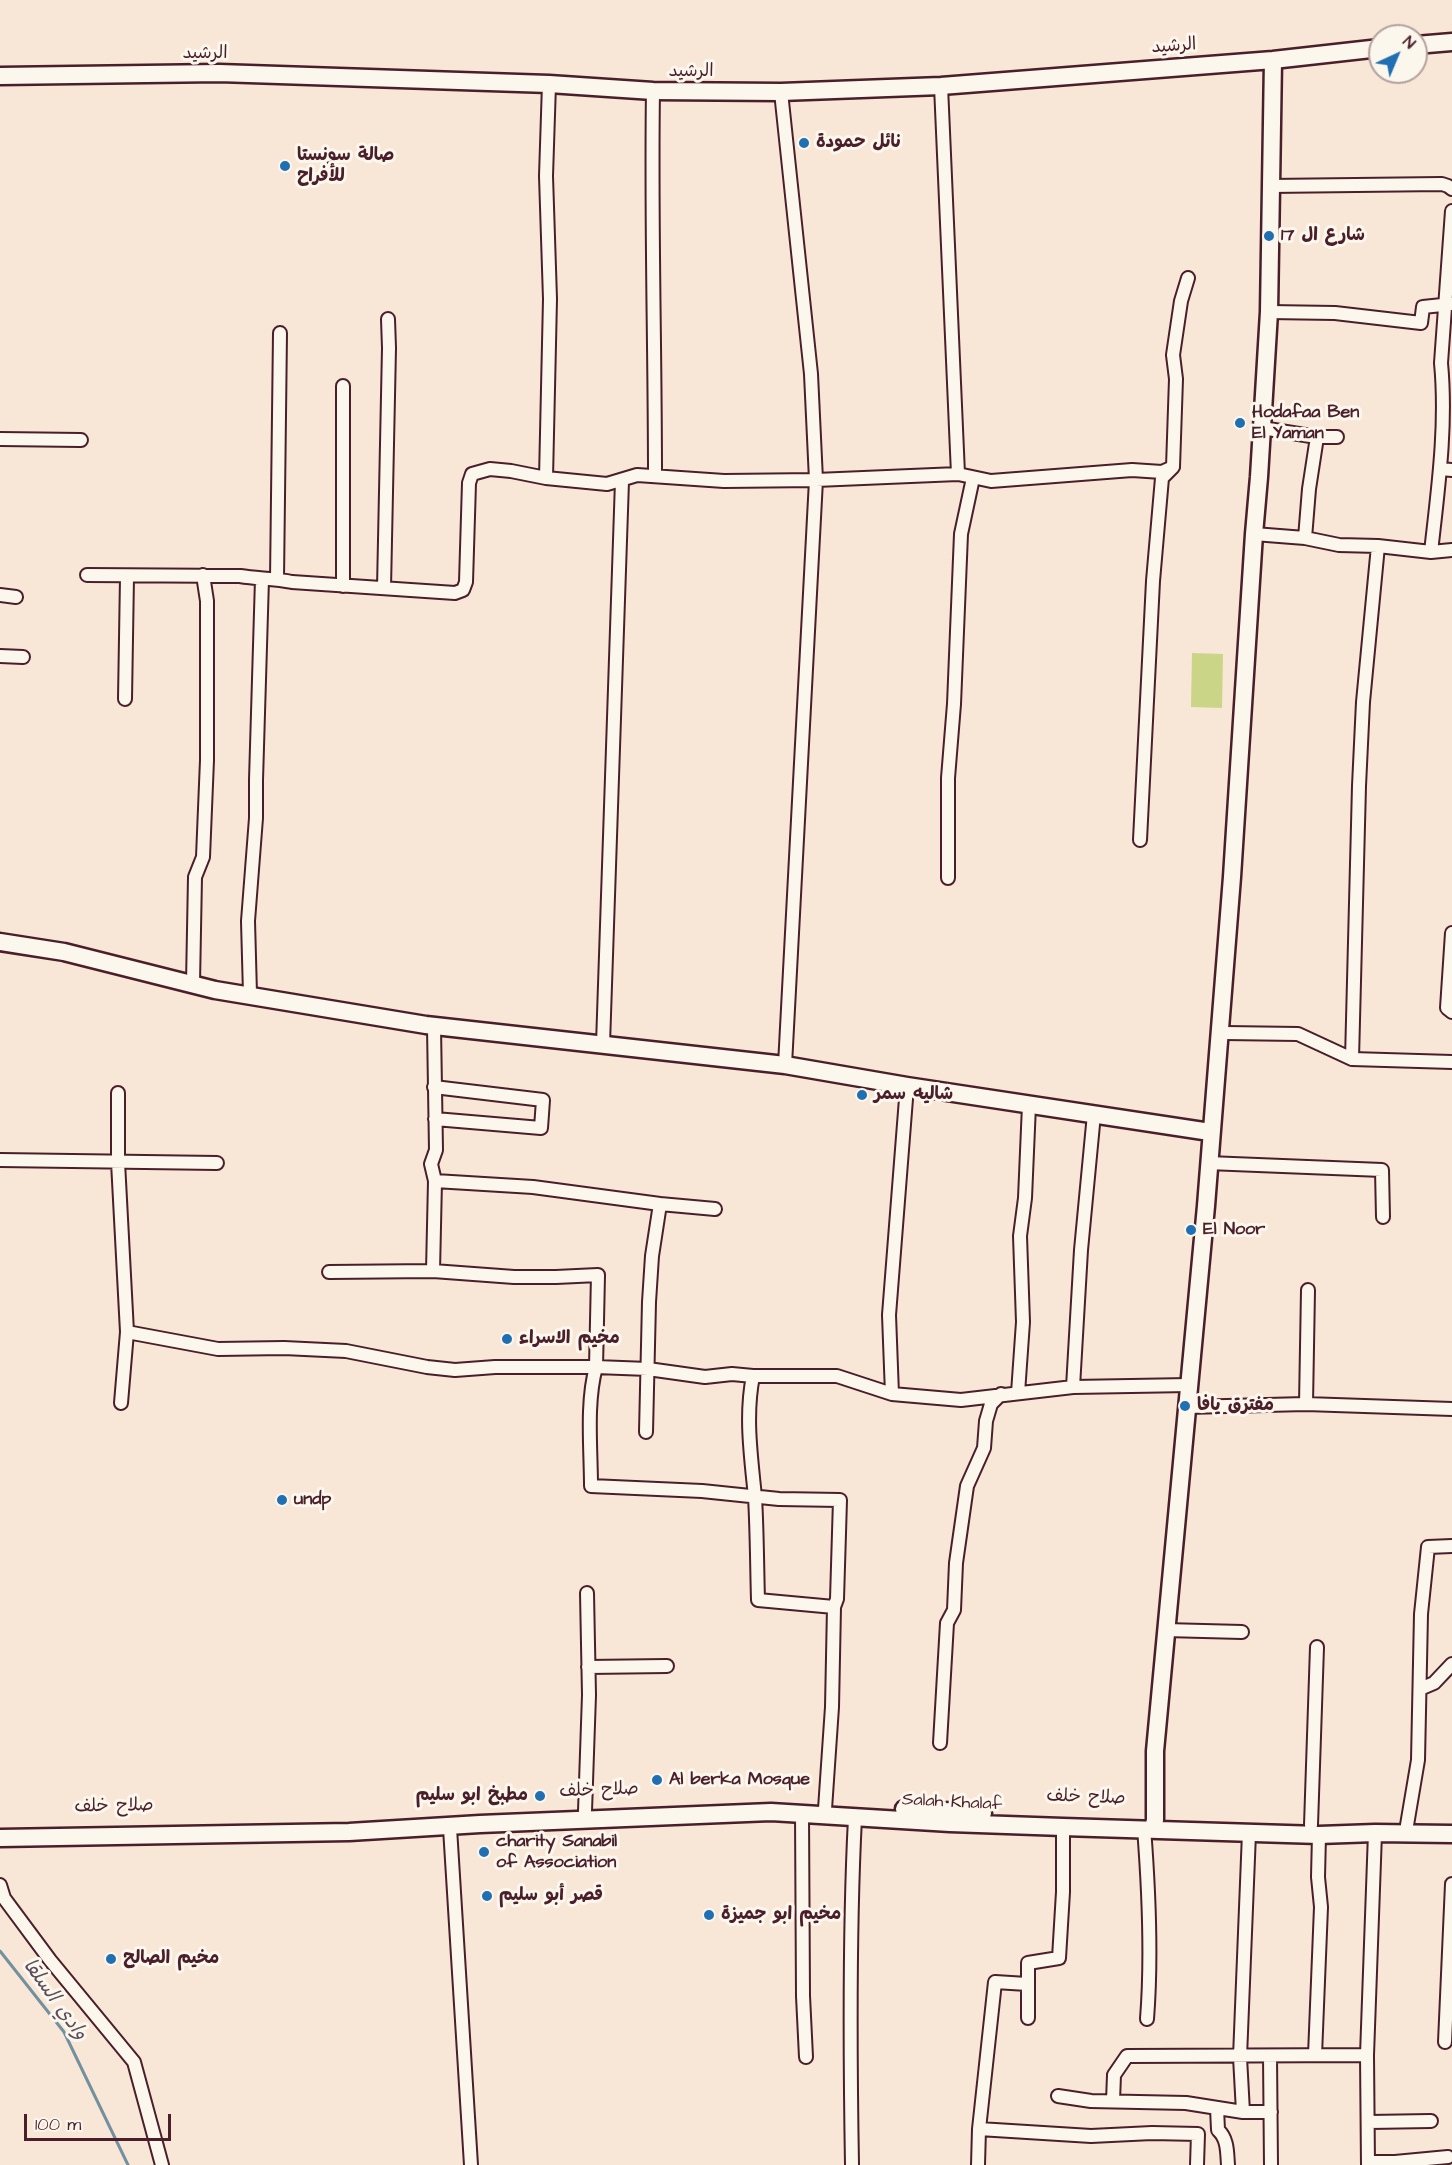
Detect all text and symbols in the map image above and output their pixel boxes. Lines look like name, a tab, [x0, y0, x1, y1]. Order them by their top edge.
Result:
north arrow	[1368, 24, 1428, 84]
text: N	[1398, 31, 1420, 54]
street label: الرشيد	[1151, 35, 1197, 59]
street label: الرشيد	[182, 43, 228, 65]
street label: الرشيد	[668, 61, 714, 83]
place label: نائل حمودة	[816, 132, 901, 154]
marker: نائل حمودة	[797, 136, 811, 150]
place label: صالة سونستا للأفراح	[297, 145, 394, 188]
marker: صالة سونستا للأفراح	[278, 159, 292, 173]
place label: شارع ال 17	[1281, 225, 1365, 247]
marker: شارع ال 17	[1262, 229, 1276, 243]
place label: Hodafaa Ben El Yaman	[1252, 402, 1359, 444]
marker: Hodafaa Ben El Yaman	[1233, 416, 1247, 430]
place label: شاليه سمر	[874, 1084, 953, 1106]
marker: شاليه سمر	[855, 1088, 869, 1102]
place label: El Noor	[1203, 1219, 1265, 1241]
marker: El Noor	[1184, 1223, 1198, 1237]
place label: مخيم الاسراء	[519, 1328, 620, 1350]
marker: مخيم الاسراء	[500, 1332, 514, 1346]
place label: مفترق يافا	[1197, 1395, 1274, 1417]
marker: مفترق يافا	[1178, 1399, 1192, 1413]
place label: undp	[294, 1489, 331, 1511]
marker: undp	[275, 1493, 289, 1507]
place label: Al berka Mosque	[669, 1769, 810, 1791]
marker: Al berka Mosque	[650, 1773, 664, 1787]
street label: صلاح خلف	[559, 1779, 639, 1803]
place label: مطبخ ابو سليم	[416, 1785, 528, 1807]
street label: صلاح خلف	[1046, 1786, 1126, 1810]
marker: مطبخ ابو سليم	[533, 1789, 547, 1803]
street label: Salah Khalaf	[901, 1790, 1003, 1816]
street label: صلاح خلف	[74, 1796, 154, 1818]
place label: charity Sanabil of Association	[496, 1831, 617, 1874]
marker: charity Sanabil of Association	[477, 1845, 491, 1859]
place label: قصر أبو سليم	[499, 1885, 603, 1907]
marker: قصر أبو سليم	[480, 1889, 494, 1903]
place label: مخيم ابو جميزة	[721, 1904, 841, 1926]
marker: مخيم ابو جميزة	[702, 1908, 716, 1922]
place label: مخيم الصالح	[123, 1948, 219, 1970]
marker: مخيم الصالح	[104, 1952, 118, 1966]
water label: وادي السلقا	[17, 1955, 91, 2045]
scale bar	[27, 2102, 174, 2140]
text: 100 m	[35, 2112, 81, 2137]

